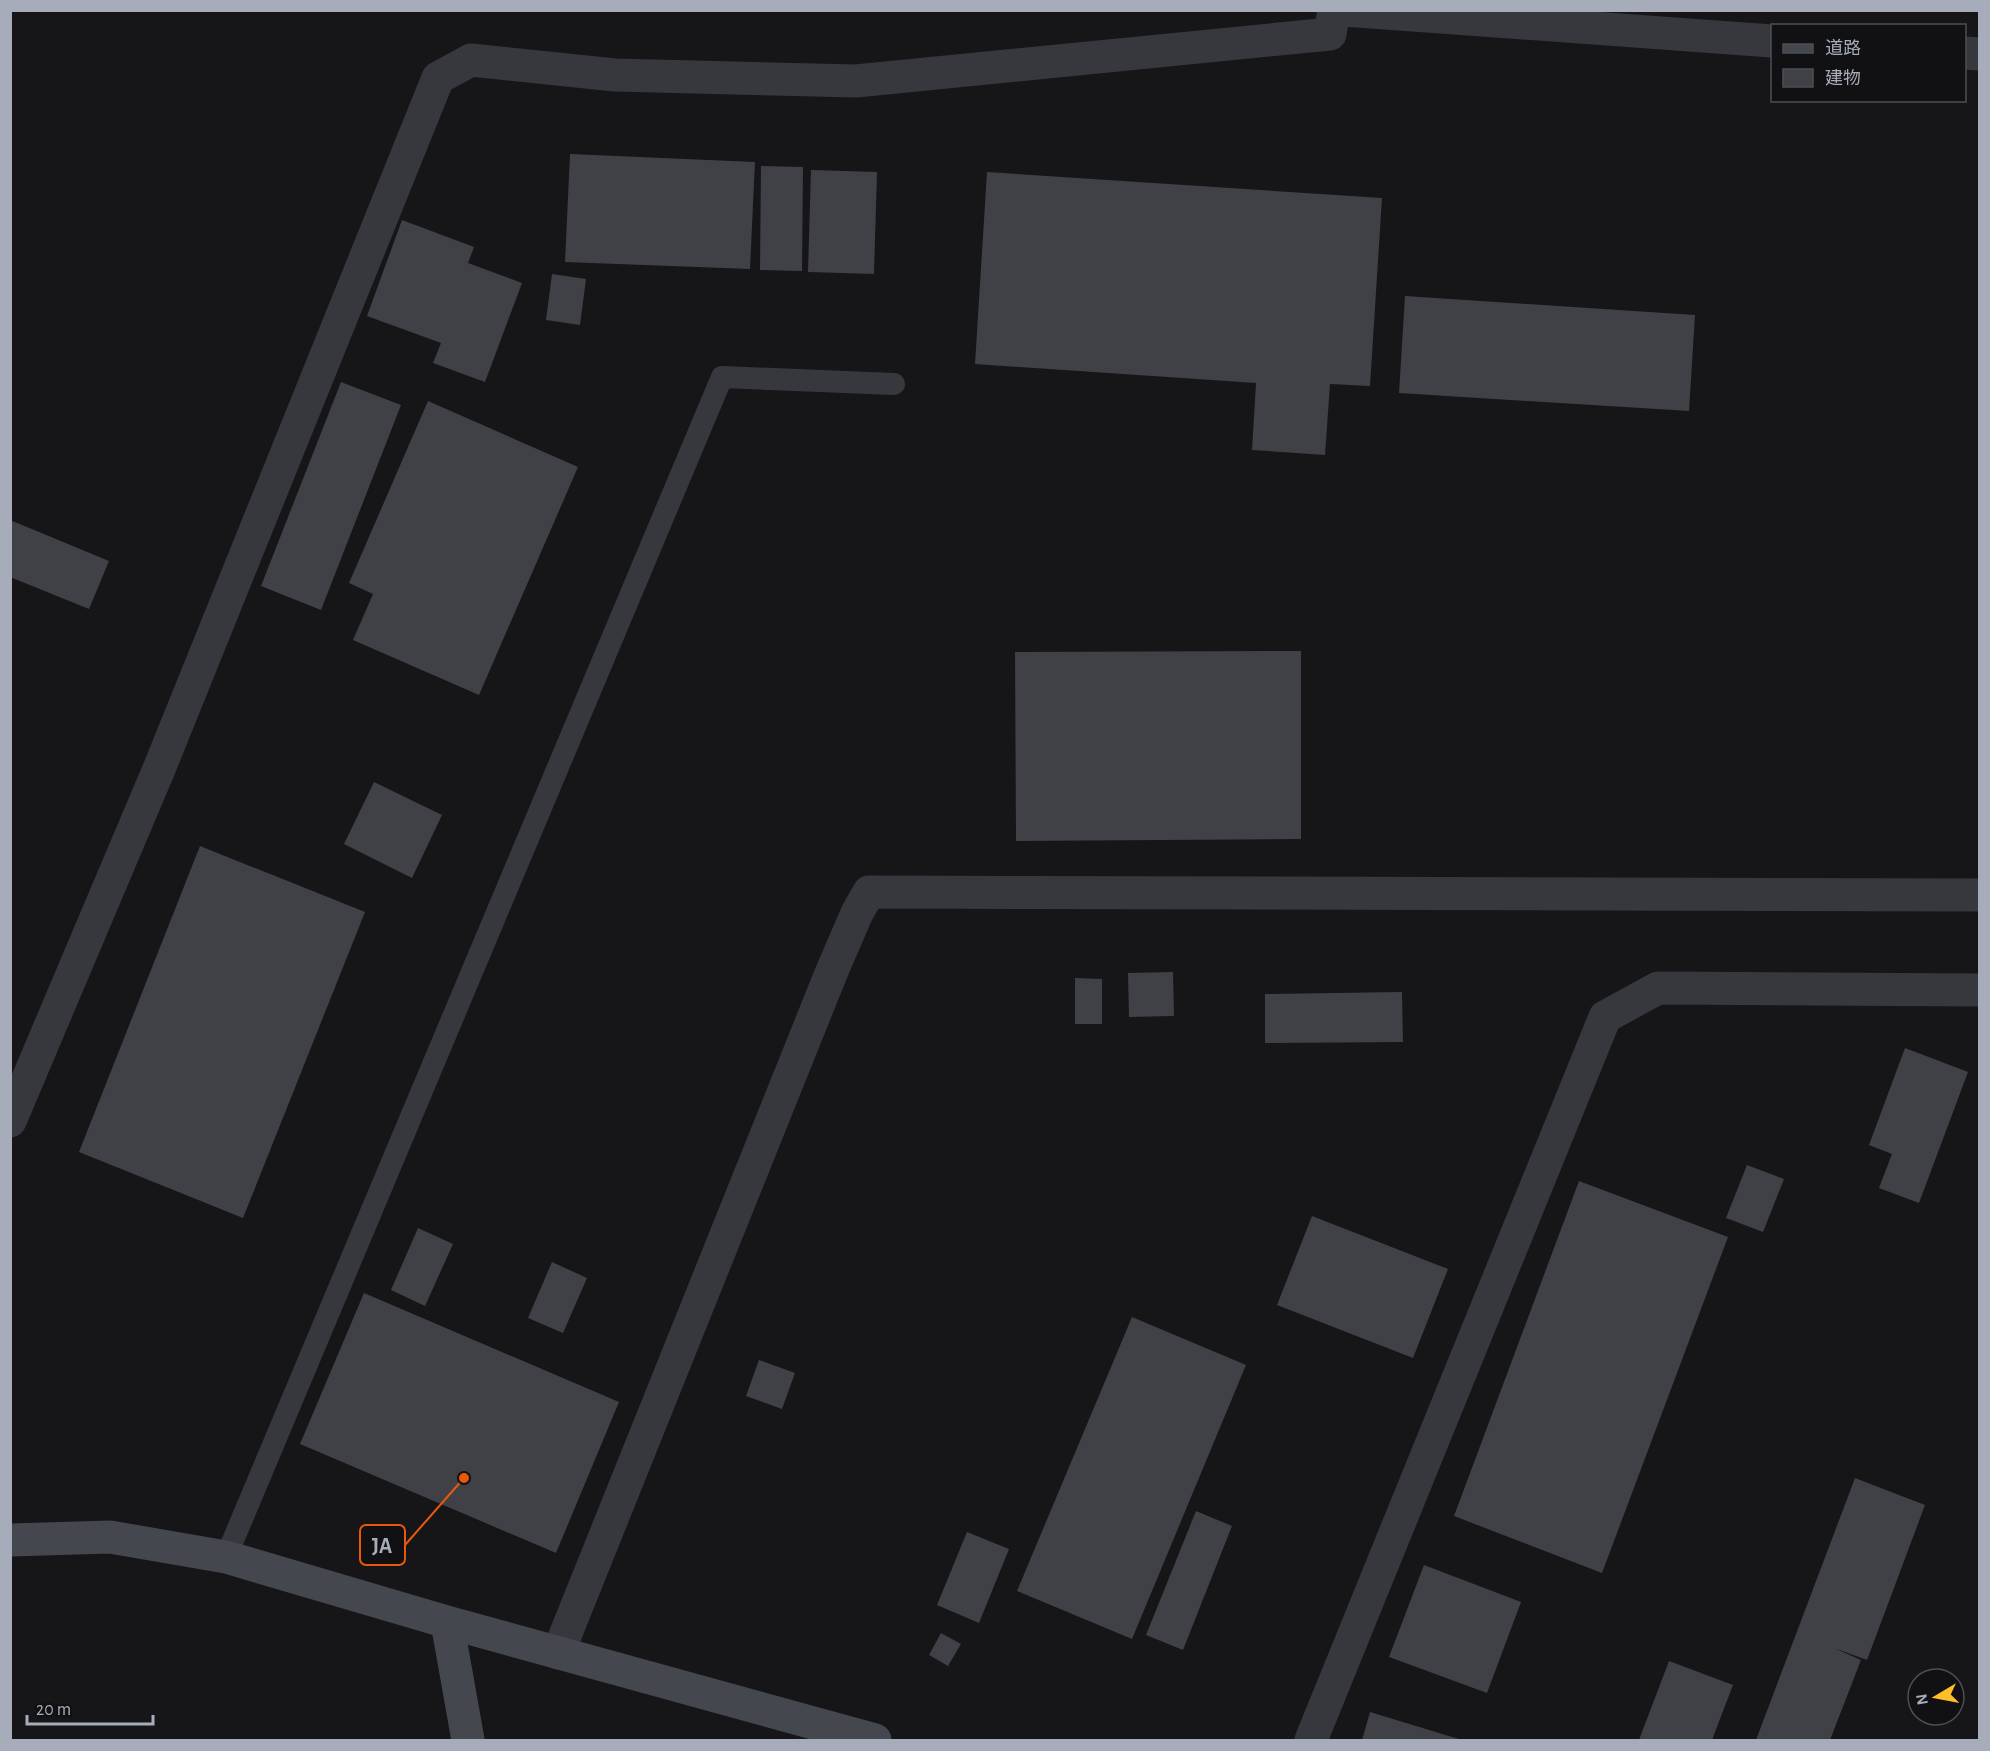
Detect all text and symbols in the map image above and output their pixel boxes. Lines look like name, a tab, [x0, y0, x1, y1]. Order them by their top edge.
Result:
legend	[1771, 24, 1966, 102]
text: 道路	[1825, 38, 1861, 58]
text: 建物	[1825, 68, 1861, 88]
callout: JA	[360, 1525, 405, 1565]
text: JA	[372, 1535, 392, 1557]
north arrow	[1906, 1667, 1966, 1727]
scale bar	[27, 1688, 153, 1726]
text: N	[1913, 1693, 1931, 1706]
text: 20 m	[36, 1701, 71, 1719]

